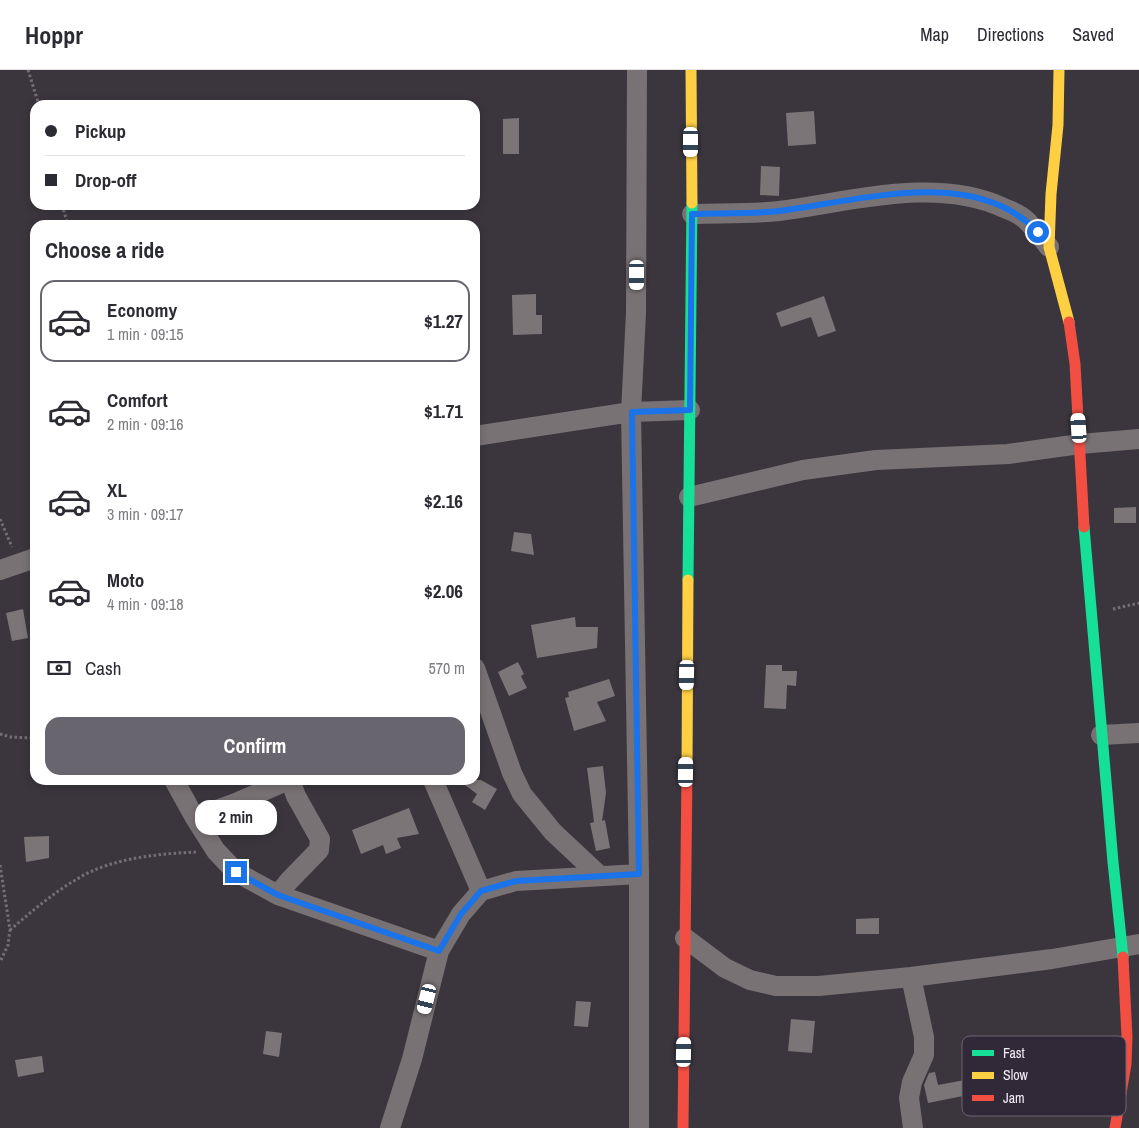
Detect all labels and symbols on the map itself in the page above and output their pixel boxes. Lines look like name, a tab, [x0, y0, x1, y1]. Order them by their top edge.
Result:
car	[683, 127, 698, 157]
route start	[1027, 221, 1049, 243]
car	[629, 260, 644, 290]
car	[1070, 413, 1087, 443]
car	[679, 660, 694, 690]
car	[678, 757, 693, 787]
callout: 2 min	[195, 800, 277, 834]
route end	[225, 861, 247, 883]
car	[416, 983, 437, 1015]
legend	[962, 1036, 1126, 1116]
car	[676, 1037, 691, 1067]
text: Fast	[1003, 1044, 1025, 1062]
text: Slow	[1003, 1066, 1029, 1084]
text: Jam	[1003, 1089, 1025, 1107]

